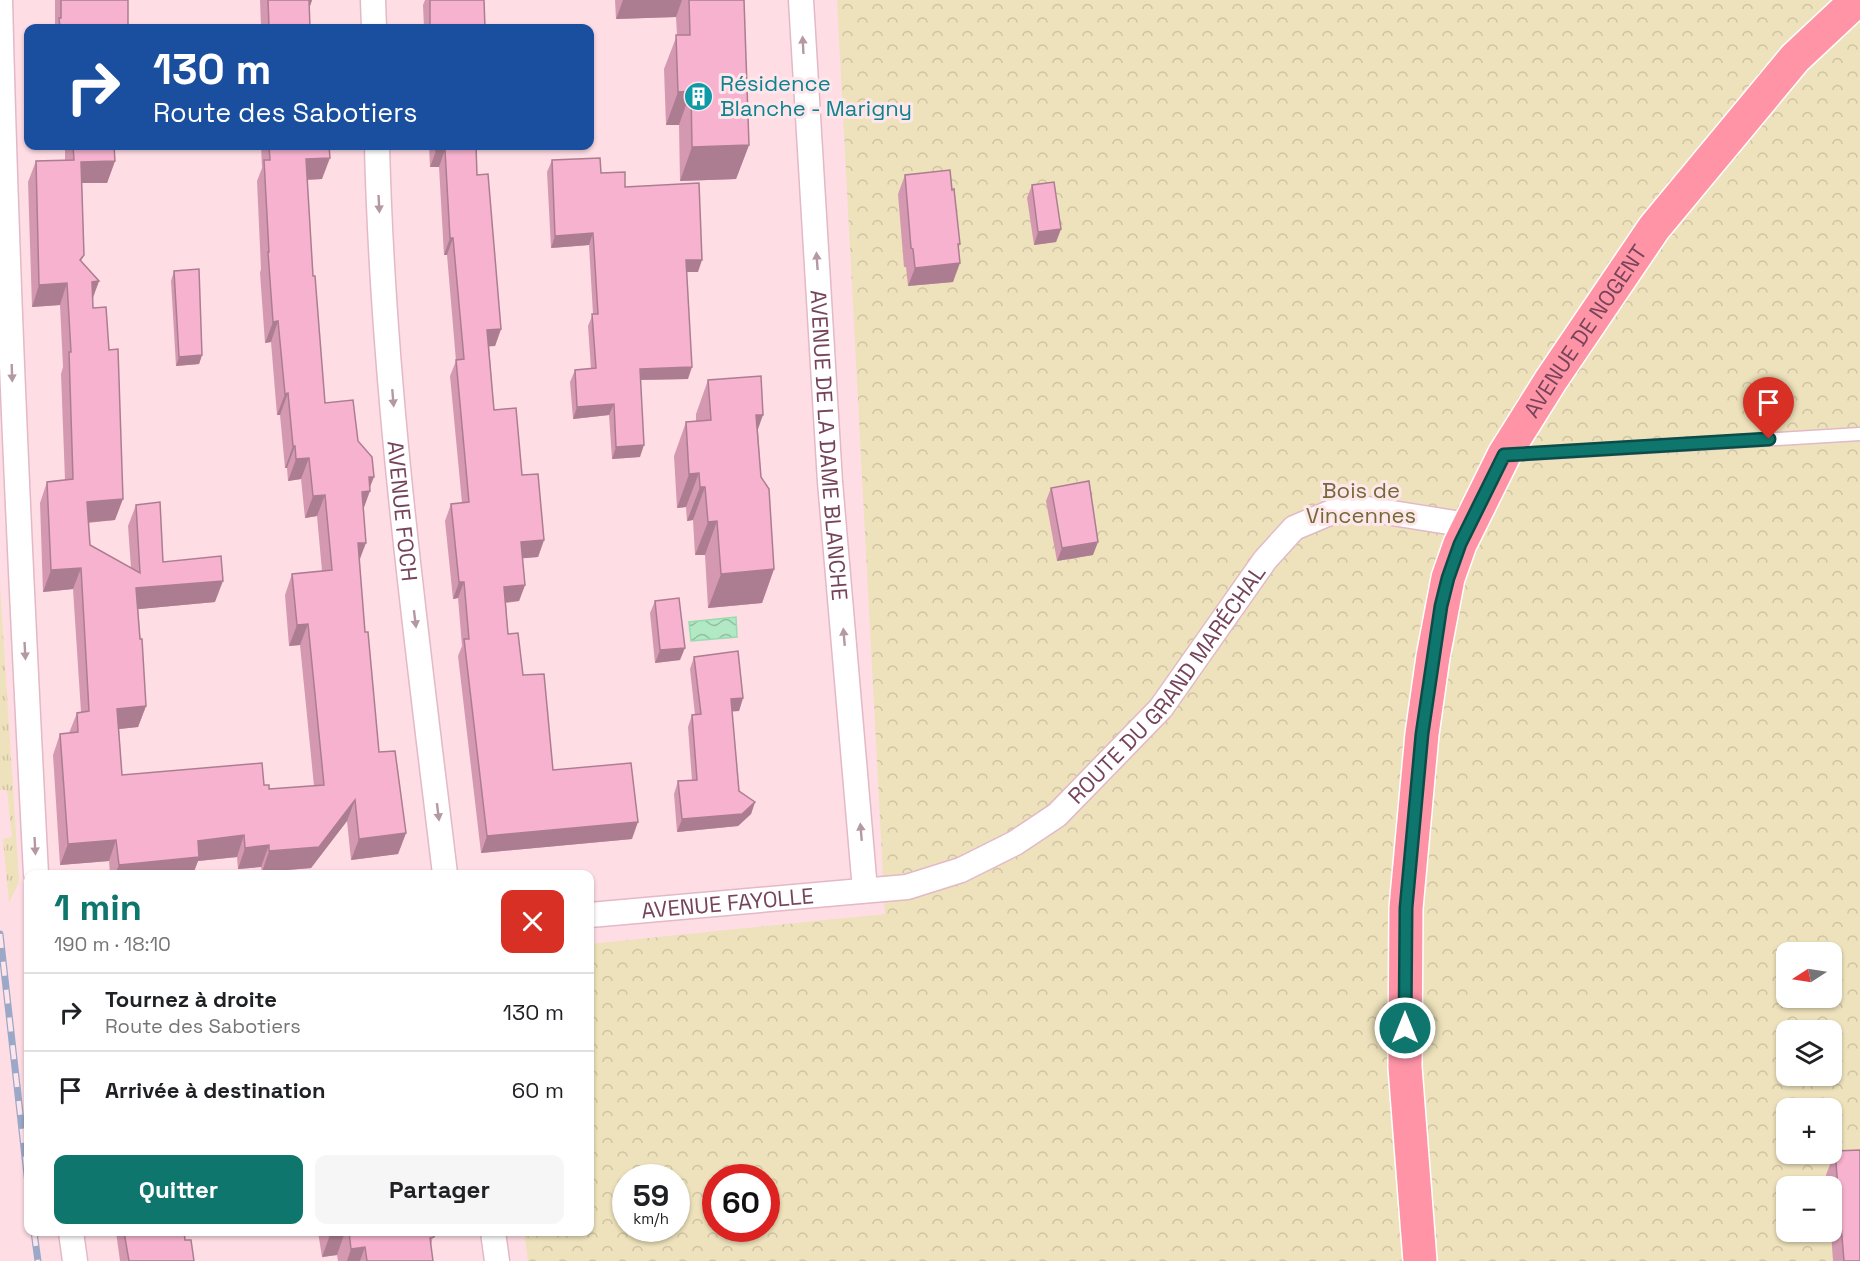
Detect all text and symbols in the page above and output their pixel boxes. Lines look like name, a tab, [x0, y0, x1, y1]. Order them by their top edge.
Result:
one-way arrow	[799, 36, 808, 55]
text: 130 m	[153, 43, 271, 96]
icon: right	[54, 48, 132, 126]
place label: Résidence Blanche - Marigny	[720, 69, 912, 122]
building icon: Résidence Blanche - Marigny	[683, 80, 715, 112]
text: Route des Sabotiers	[153, 95, 417, 130]
one-way arrow	[374, 194, 383, 213]
street label: AVENUE DE NOGENT	[1517, 239, 1653, 423]
one-way arrow	[812, 251, 821, 270]
street label: AVENUE DE LA DAME BLANCHE	[804, 289, 854, 602]
one-way arrow	[7, 364, 16, 383]
pin	[1743, 377, 1794, 439]
icon: arrive	[1752, 386, 1785, 419]
one-way arrow	[388, 389, 398, 408]
street label: AVENUE FOCH	[382, 440, 424, 583]
park label: Bois de Vincennes	[1306, 476, 1416, 529]
street label: ROUTE DU GRAND MARÉCHAL	[1062, 559, 1271, 809]
one-way arrow	[410, 609, 420, 628]
one-way arrow	[839, 628, 849, 647]
one-way arrow	[20, 642, 29, 661]
one-way arrow	[433, 803, 443, 822]
one-way arrow	[856, 822, 866, 841]
one-way arrow	[30, 836, 39, 855]
street label: AVENUE FAYOLLE	[640, 881, 815, 924]
text: 1 min	[54, 885, 142, 931]
button: close	[501, 890, 564, 953]
text: 190 m · 18:10	[54, 931, 171, 957]
north arrow	[1776, 942, 1842, 1008]
map controls	[1776, 942, 1842, 1242]
text: Tournez à droite	[105, 985, 277, 1013]
icon: right	[54, 996, 87, 1029]
position arrow	[1373, 996, 1437, 1060]
text: 130 m	[503, 998, 564, 1026]
text: Route des Sabotiers	[105, 1013, 301, 1039]
button: layers	[1776, 1020, 1842, 1086]
icon: arrive	[54, 1074, 87, 1107]
text: Arrivée à destination	[105, 1076, 326, 1104]
text: 60 m	[512, 1076, 564, 1104]
button: +	[1776, 1098, 1842, 1164]
button: Quitter	[54, 1155, 303, 1224]
button: Partager	[315, 1155, 564, 1224]
speed limit sign: 60	[702, 1164, 780, 1242]
text: 59	[633, 1176, 669, 1215]
button: −	[1776, 1176, 1842, 1242]
text: km/h	[633, 1209, 669, 1228]

